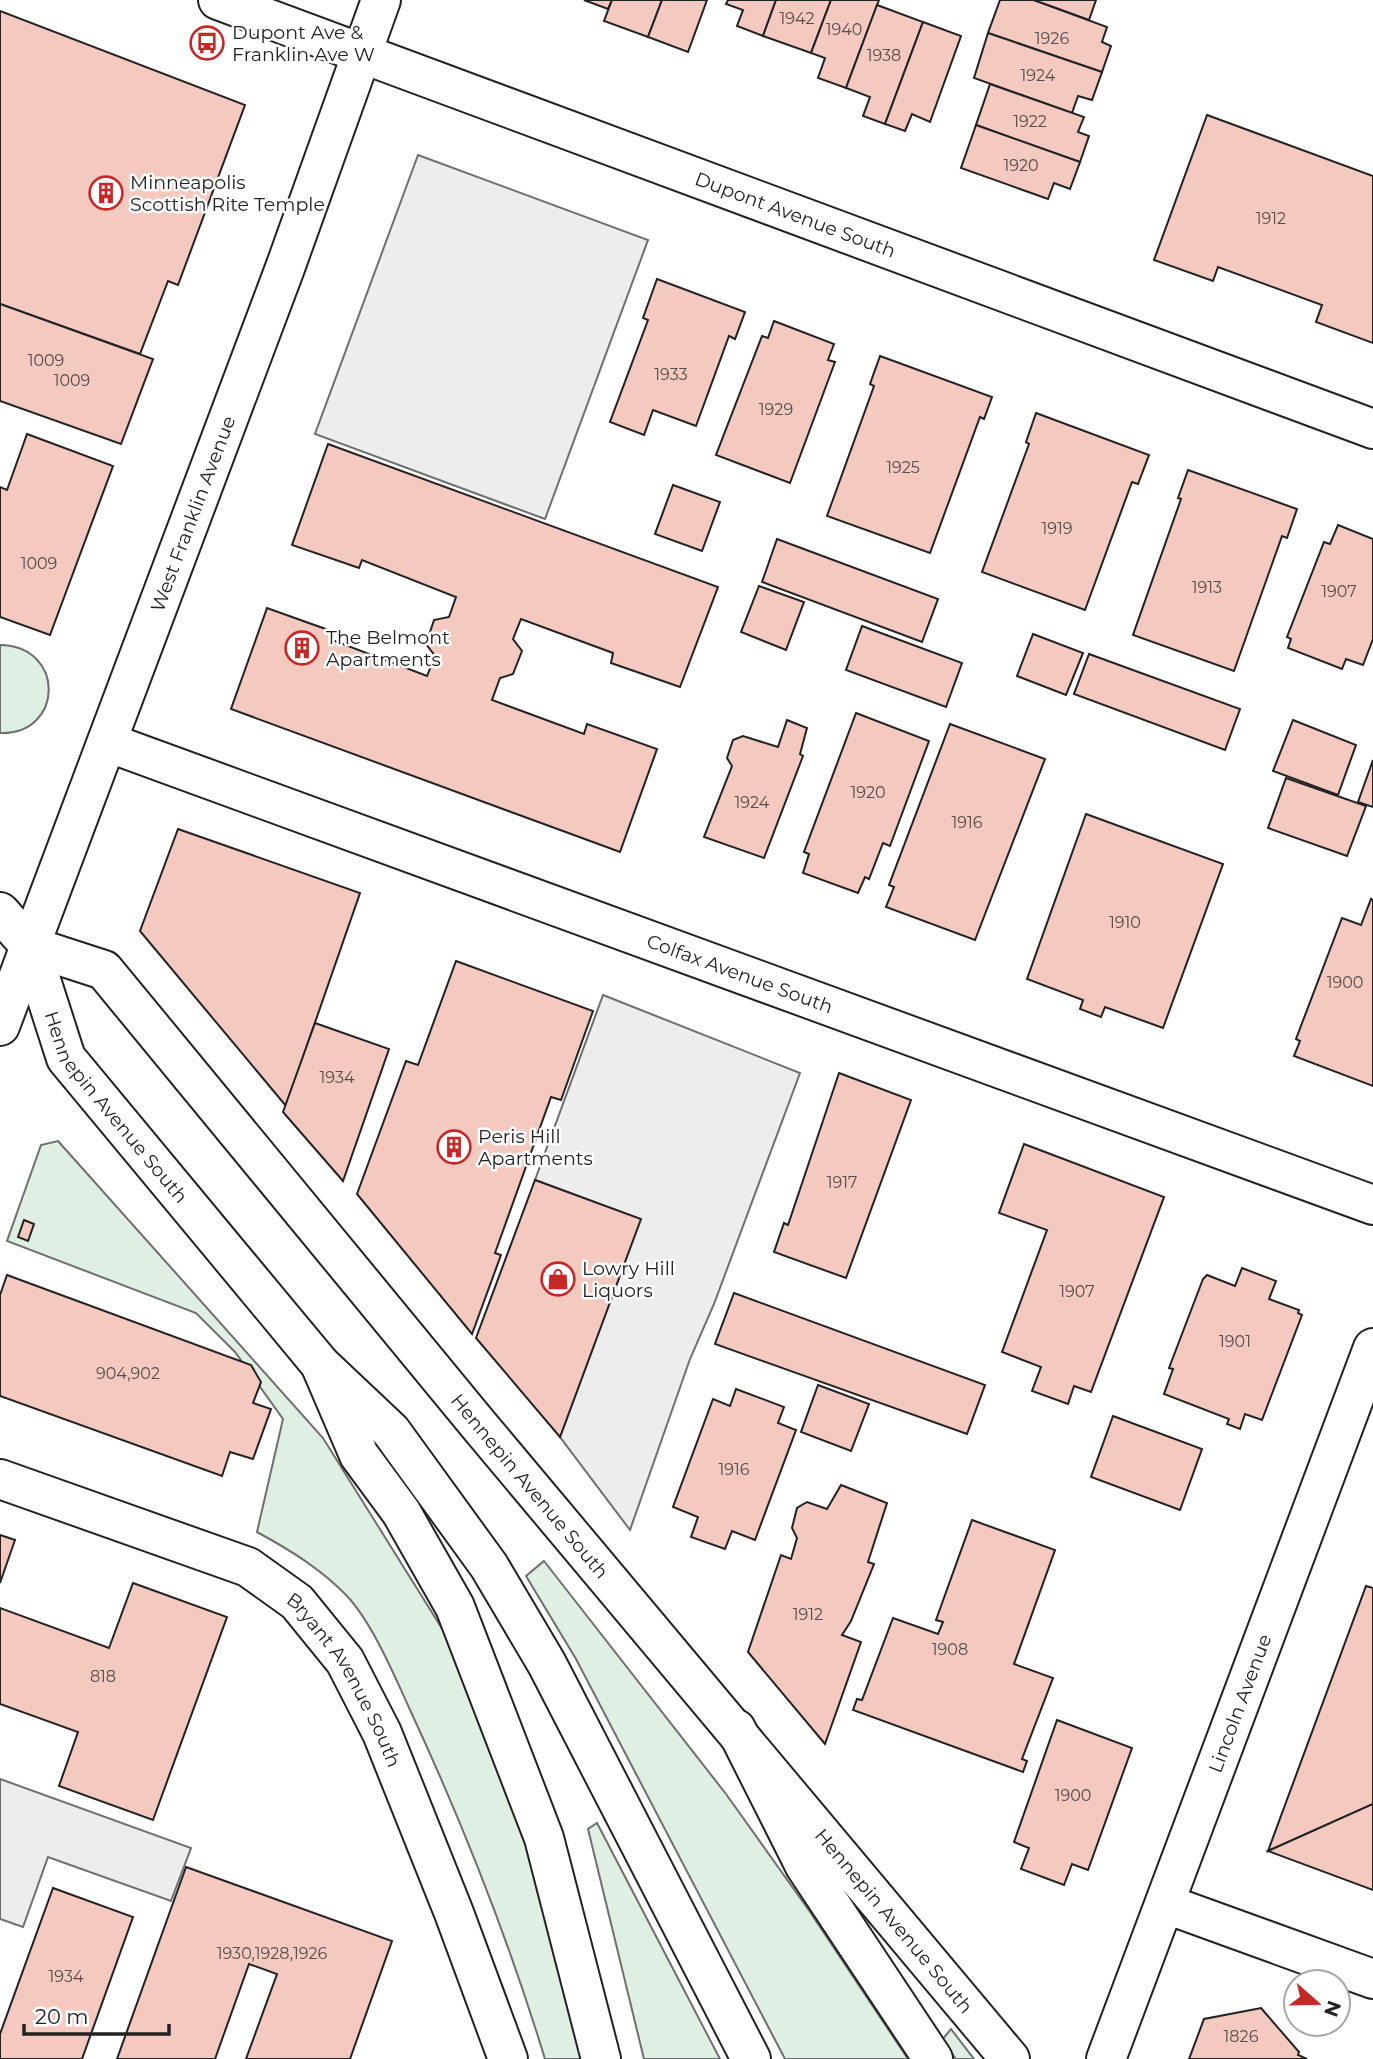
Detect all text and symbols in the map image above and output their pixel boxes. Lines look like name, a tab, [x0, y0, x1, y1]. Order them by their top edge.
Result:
house number: 1942	[779, 9, 815, 28]
house number: 1940	[826, 20, 862, 39]
place label: Dupont Ave & Franklin Ave W	[232, 21, 375, 66]
bus stop icon: Dupont Ave & Franklin Ave W	[188, 24, 226, 62]
house number: 1926	[1035, 29, 1069, 48]
house number: 1938	[867, 46, 901, 65]
house number: 1924	[1021, 66, 1056, 85]
house number: 1922	[1013, 112, 1047, 131]
house number: 1920	[1003, 156, 1039, 175]
street label: Dupont Avenue South	[692, 167, 899, 262]
place label: Minneapolis Scottish Rite Temple	[130, 171, 325, 216]
building icon: Minneapolis Scottish Rite Temple	[87, 174, 125, 212]
house number: 1912	[1256, 209, 1286, 228]
house number: 1009	[28, 351, 64, 370]
house number: 1933	[654, 365, 688, 384]
house number: 1009	[54, 371, 90, 390]
house number: 1929	[759, 400, 793, 419]
street label: West Franklin Avenue	[145, 412, 240, 615]
house number: 1925	[886, 458, 920, 477]
house number: 1919	[1041, 519, 1073, 538]
house number: 1009	[21, 554, 57, 573]
house number: 1913	[1192, 578, 1222, 597]
house number: 1907	[1321, 582, 1357, 601]
place label: The Belmont Apartments	[326, 626, 450, 671]
building icon: The Belmont Apartments	[283, 629, 321, 667]
house number: 1920	[850, 783, 886, 802]
house number: 1924	[735, 793, 770, 812]
house number: 1916	[951, 813, 983, 832]
house number: 1910	[1109, 913, 1141, 932]
street label: Colfax Avenue South	[644, 929, 836, 1018]
house number: 1900	[1327, 973, 1363, 992]
street label: Hennepin Avenue South	[40, 1008, 193, 1208]
house number: 1934	[320, 1068, 355, 1087]
place label: Peris Hill Apartments	[478, 1125, 593, 1170]
building icon: Peris Hill Apartments	[435, 1128, 473, 1166]
house number: 1917	[827, 1173, 857, 1192]
place label: Lowry Hill Liquors	[582, 1257, 675, 1302]
shop icon: Lowry Hill Liquors	[539, 1260, 577, 1298]
house number: 1907	[1059, 1282, 1095, 1301]
house number: 1901	[1219, 1332, 1251, 1351]
house number: 904,902	[96, 1364, 160, 1383]
street label: Hennepin Avenue South	[446, 1389, 614, 1583]
house number: 1916	[718, 1460, 750, 1479]
street label: Bryant Avenue South	[283, 1587, 406, 1770]
house number: 1912	[793, 1605, 823, 1624]
street label: Lincoln Avenue	[1203, 1631, 1276, 1776]
house number: 1908	[932, 1640, 968, 1659]
house number: 818	[90, 1667, 116, 1686]
house number: 1900	[1055, 1786, 1091, 1805]
street label: Hennepin Avenue South	[810, 1824, 978, 2018]
house number: 1930,1928,1926	[217, 1944, 327, 1963]
house number: 1934	[49, 1967, 84, 1986]
north arrow	[1282, 1968, 1352, 2038]
scale bar	[24, 1993, 170, 2037]
text: N	[1319, 1997, 1346, 2020]
text: 20 m	[35, 2004, 89, 2029]
house number: 1826	[1224, 2027, 1259, 2046]

